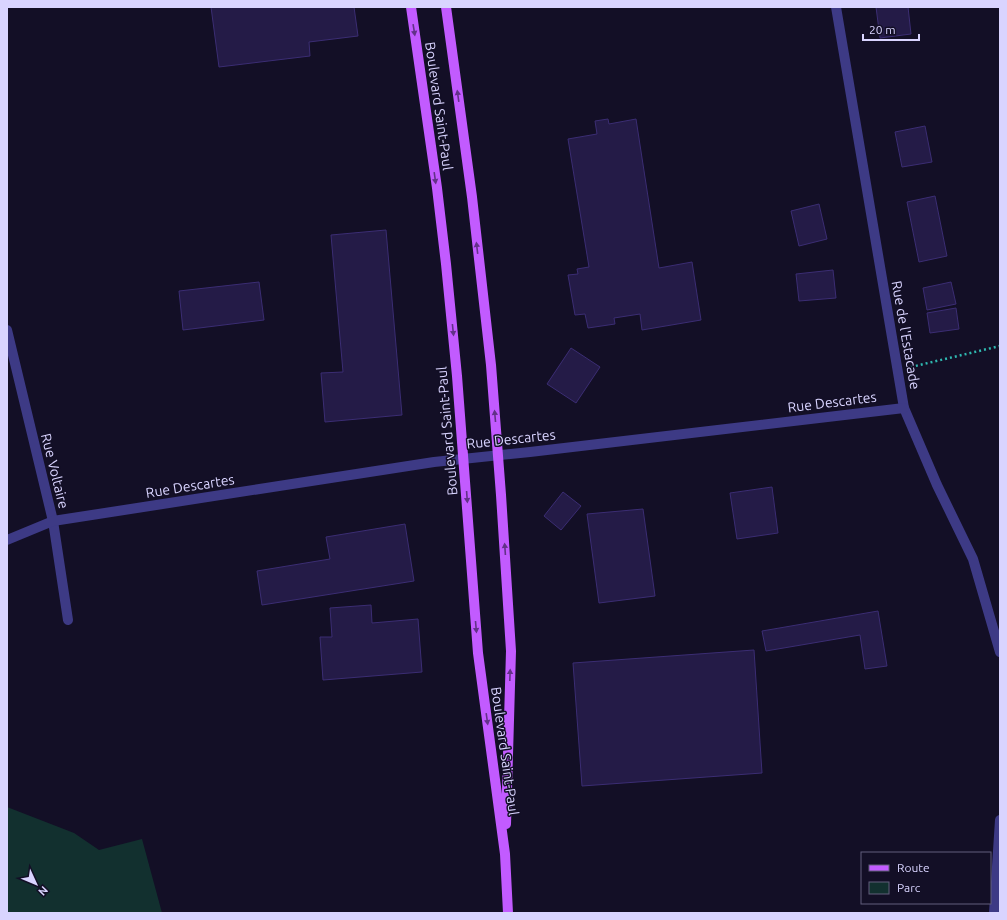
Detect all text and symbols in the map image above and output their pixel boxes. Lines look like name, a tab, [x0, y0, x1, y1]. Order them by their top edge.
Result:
scale bar	[863, 16, 919, 42]
text: 20 m	[869, 23, 896, 36]
one-way arrow	[411, 24, 417, 36]
street label: Boulevard Saint-Paul	[422, 41, 456, 172]
one-way arrow	[455, 90, 461, 102]
one-way arrow	[432, 172, 438, 184]
one-way arrow	[474, 242, 481, 254]
street label: Rue de l'Estacade	[889, 279, 923, 391]
one-way arrow	[449, 324, 456, 336]
street label: Boulevard Saint-Paul	[433, 366, 461, 496]
street label: Rue Descartes	[787, 389, 877, 415]
one-way arrow	[491, 410, 498, 422]
street label: Rue Descartes	[466, 426, 556, 452]
street label: Rue Voltaire	[38, 432, 72, 510]
street label: Rue Descartes	[145, 471, 235, 501]
one-way arrow	[463, 491, 470, 503]
one-way arrow	[501, 543, 508, 555]
one-way arrow	[473, 621, 480, 633]
one-way arrow	[507, 668, 513, 681]
street label: Boulevard Saint-Paul	[488, 686, 522, 817]
one-way arrow	[484, 713, 490, 725]
legend	[861, 852, 991, 904]
text: Route	[897, 861, 930, 874]
north arrow	[16, 864, 56, 904]
text: Parc	[897, 881, 921, 894]
text: N	[36, 884, 50, 898]

